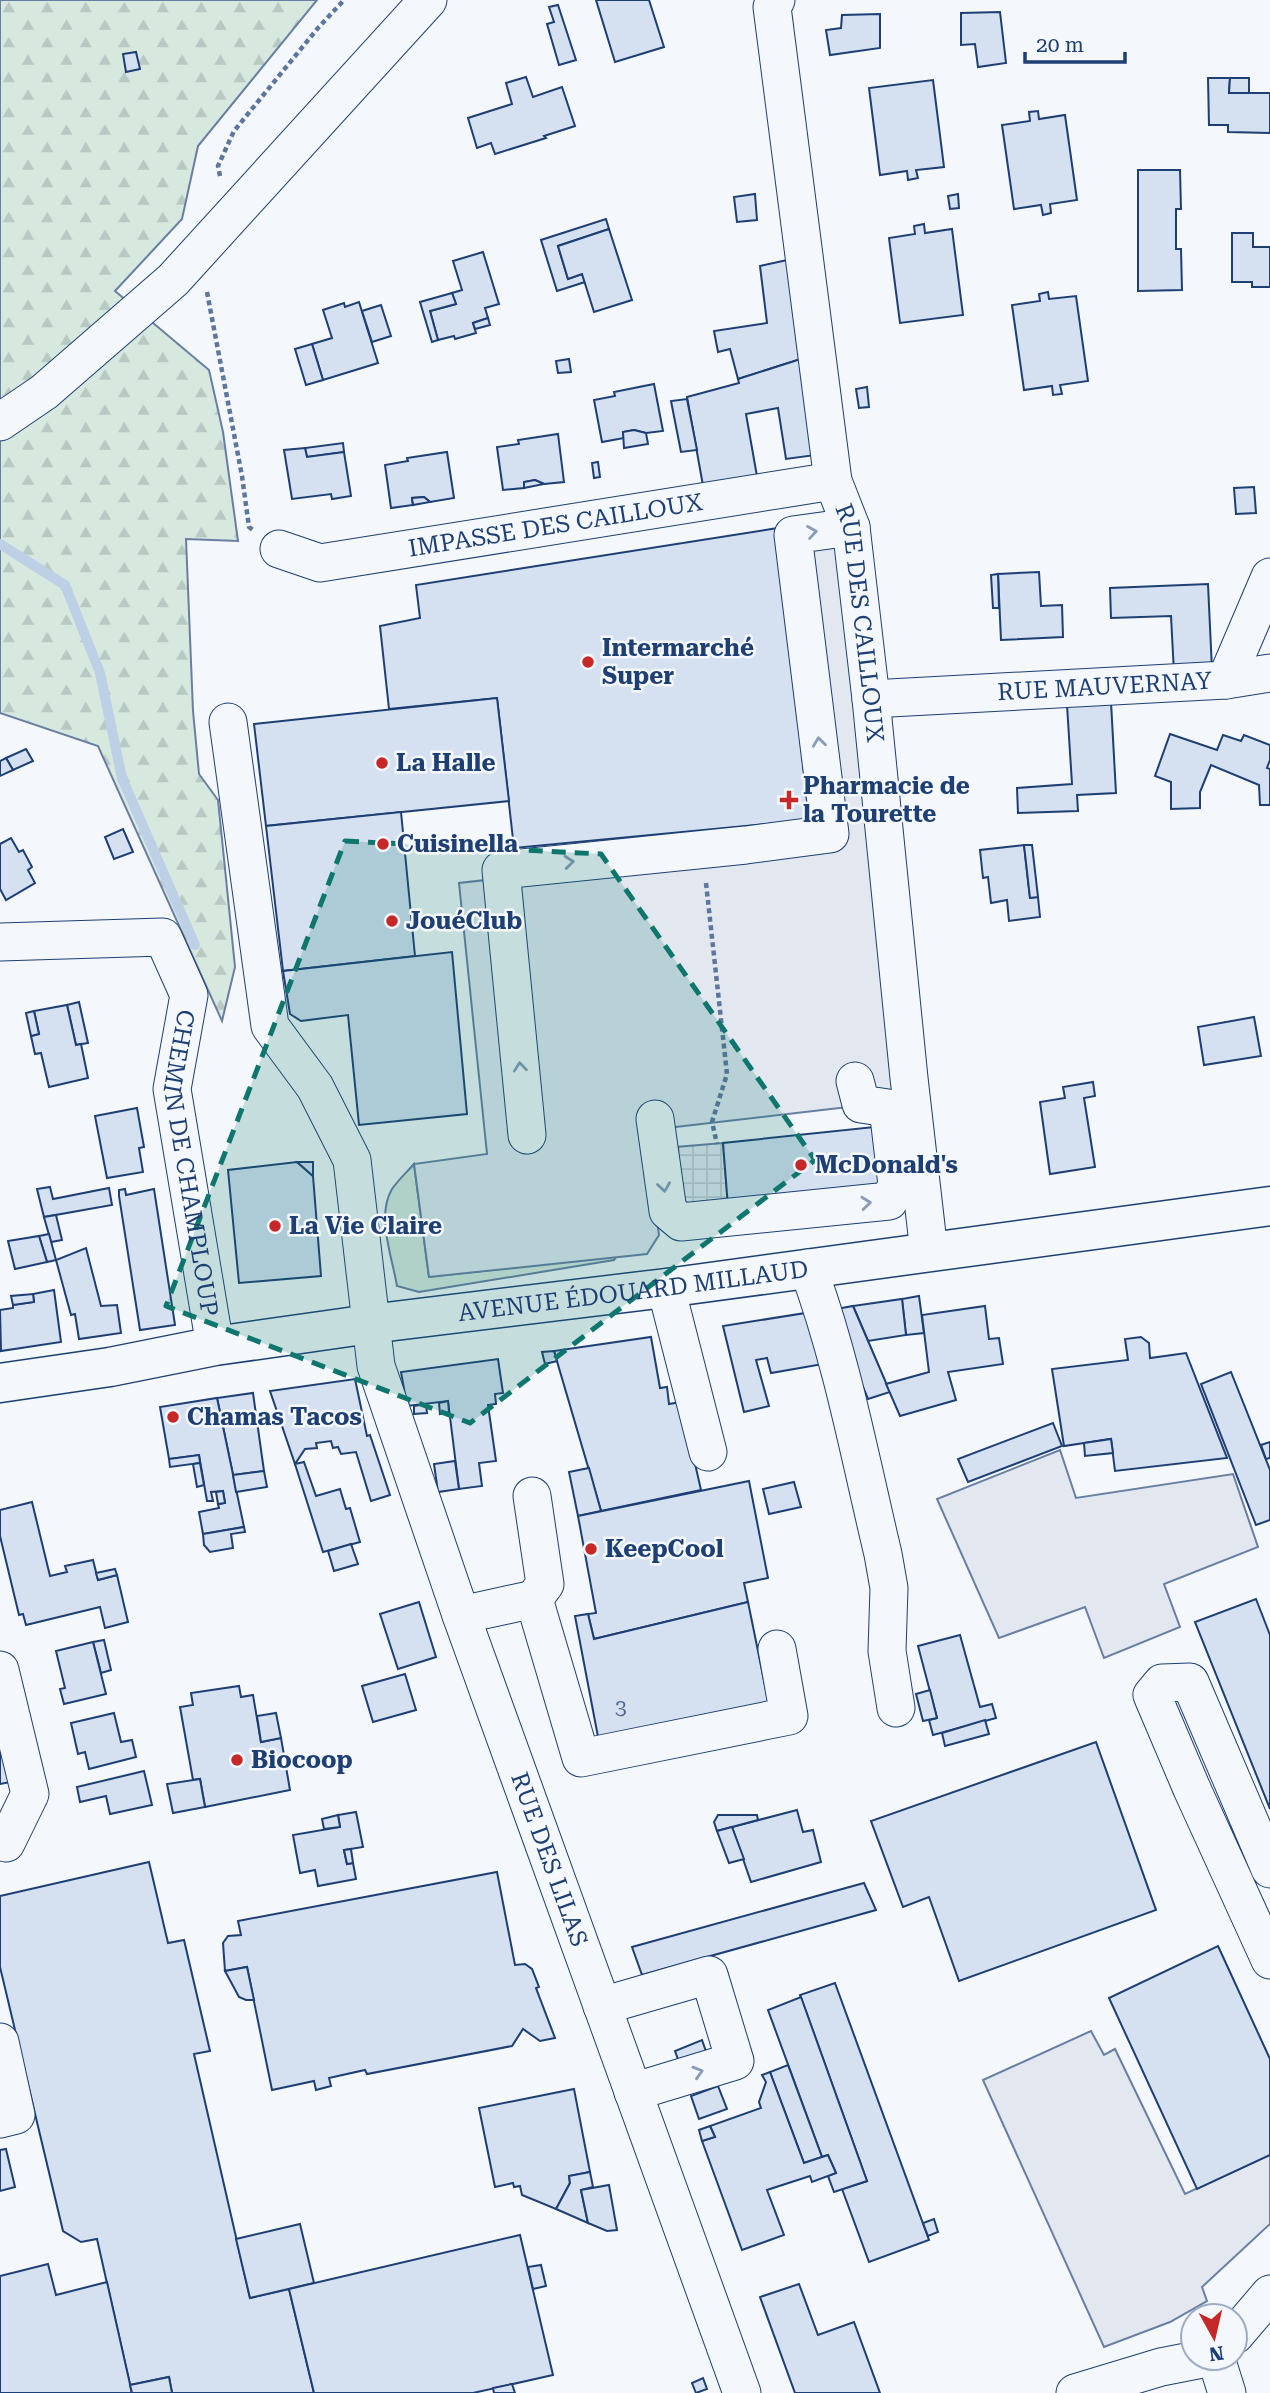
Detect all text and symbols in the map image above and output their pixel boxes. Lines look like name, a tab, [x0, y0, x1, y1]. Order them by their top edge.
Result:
scale bar	[1025, 21, 1125, 65]
text: 20 m	[1036, 33, 1084, 57]
street label: IMPASSE DES CAILLOUX	[406, 488, 705, 563]
street label: RUE DES CAILLOUX	[829, 500, 889, 744]
one-way arrow	[806, 525, 818, 540]
place label: Intermarché Super	[602, 634, 754, 690]
marker: Intermarché Super	[580, 654, 596, 670]
street label: RUE MAUVERNAY	[997, 667, 1213, 706]
one-way arrow	[811, 736, 826, 748]
place label: La Halle	[396, 749, 496, 777]
marker: La Halle	[374, 755, 390, 771]
place label: Pharmacie de la Tourette	[803, 772, 970, 828]
marker: Pharmacie de la Tourette	[781, 792, 797, 808]
place label: Cuisinella	[397, 830, 518, 858]
marker: Cuisinella	[375, 836, 391, 852]
one-way arrow	[563, 855, 574, 870]
place label: JouéClub	[406, 907, 522, 935]
marker: JouéClub	[384, 913, 400, 929]
street label: CHEMIN DE CHAMPLOUP	[158, 1007, 224, 1318]
one-way arrow	[513, 1062, 528, 1073]
place label: McDonald's	[815, 1151, 958, 1179]
marker: McDonald's	[793, 1157, 809, 1173]
one-way arrow	[657, 1181, 672, 1192]
one-way arrow	[860, 1196, 871, 1211]
place label: La Vie Claire	[289, 1212, 442, 1240]
marker: La Vie Claire	[267, 1218, 283, 1234]
street label: AVENUE ÉDOUARD MILLAUD	[457, 1255, 810, 1327]
place label: Chamas Tacos	[187, 1403, 362, 1431]
marker: Chamas Tacos	[165, 1409, 181, 1425]
place label: KeepCool	[605, 1535, 724, 1563]
marker: KeepCool	[583, 1541, 599, 1557]
house number: 3	[615, 1695, 627, 1719]
place label: Biocoop	[251, 1746, 353, 1774]
marker: Biocoop	[229, 1752, 245, 1768]
street label: RUE DES LILAS	[505, 1769, 594, 1950]
one-way arrow	[692, 2066, 704, 2080]
north arrow	[1179, 2302, 1249, 2372]
text: N	[1207, 2341, 1225, 2366]

